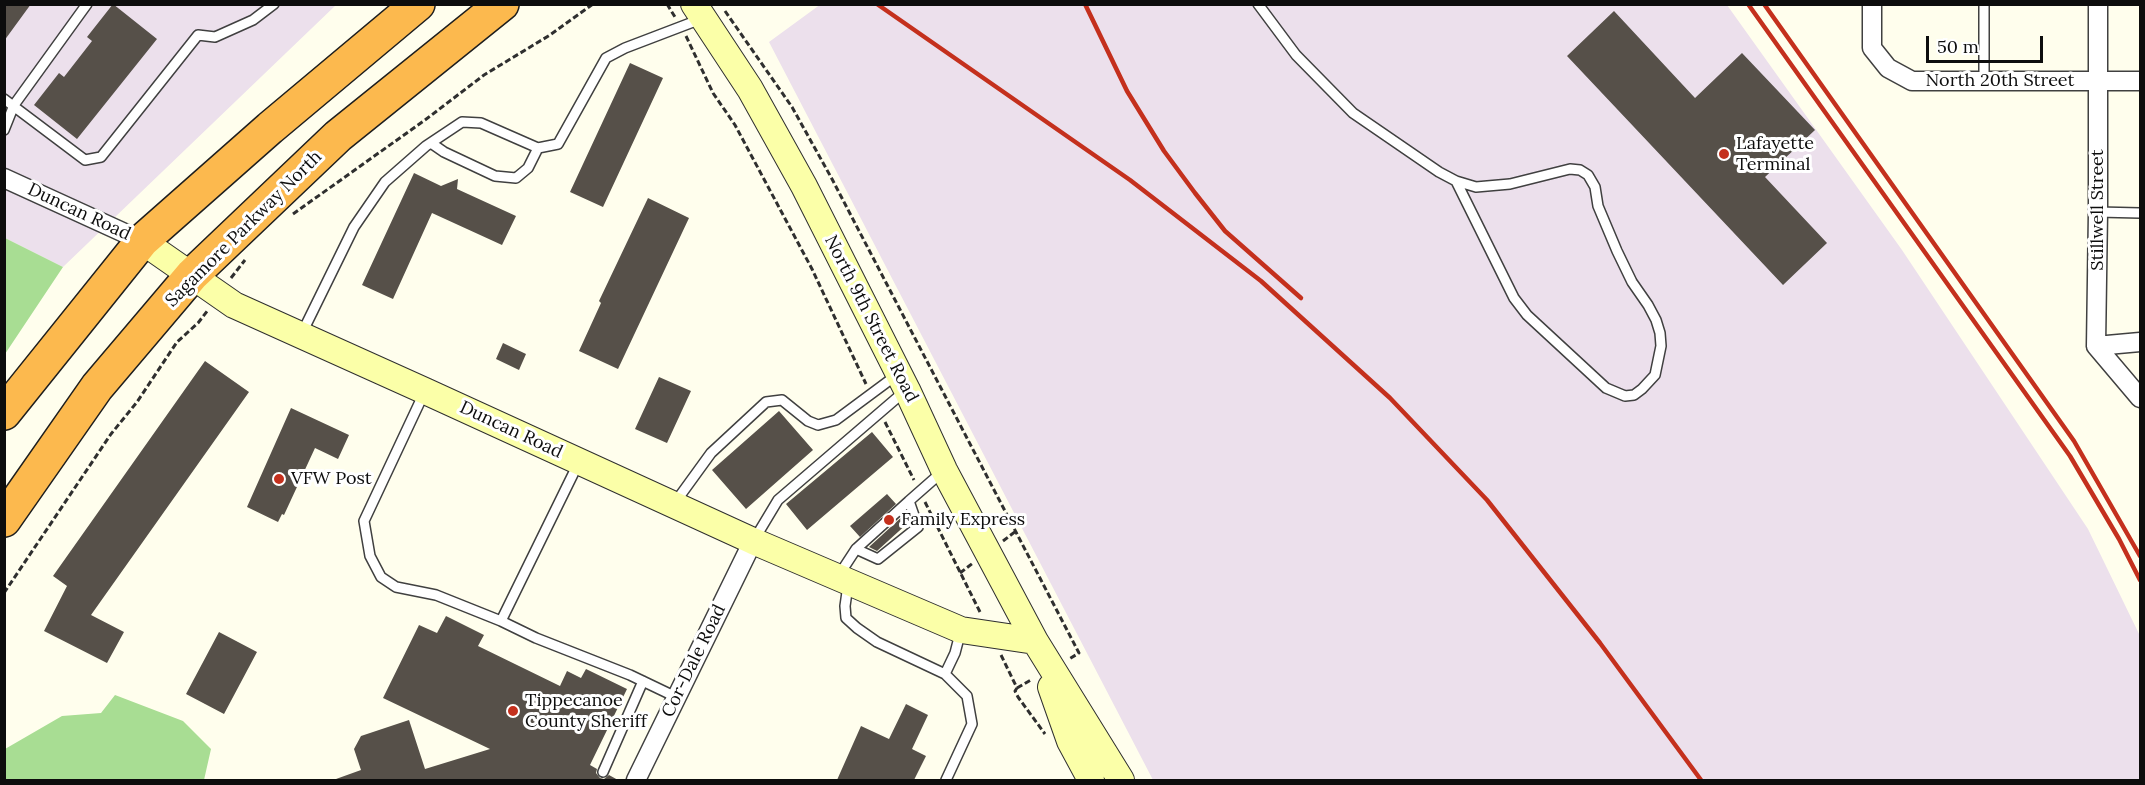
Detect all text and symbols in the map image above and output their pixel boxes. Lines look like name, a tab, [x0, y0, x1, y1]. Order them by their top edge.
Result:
scale bar	[1929, 24, 2046, 62]
text: 50 m	[1937, 35, 1979, 58]
street label: North 20th Street	[1926, 70, 2074, 92]
place label: Lafayette Terminal	[1736, 133, 1814, 176]
street label: Sagamore Parkway North	[161, 146, 327, 312]
marker: Lafayette Terminal	[1717, 147, 1731, 161]
street label: Stillwell Street	[2087, 149, 2109, 271]
street label: Duncan Road	[24, 179, 134, 245]
street label: North 9th Street Road	[819, 232, 923, 406]
street label: Duncan Road	[456, 397, 566, 463]
place label: VFW Post	[291, 468, 372, 490]
marker: VFW Post	[272, 472, 286, 486]
place label: Family Express	[901, 509, 1025, 531]
marker: Family Express	[882, 513, 896, 527]
street label: Cor-Dale Road	[657, 601, 731, 721]
place label: Tippecanoe County Sheriff	[525, 690, 647, 732]
marker: Tippecanoe County Sheriff	[506, 704, 520, 718]

